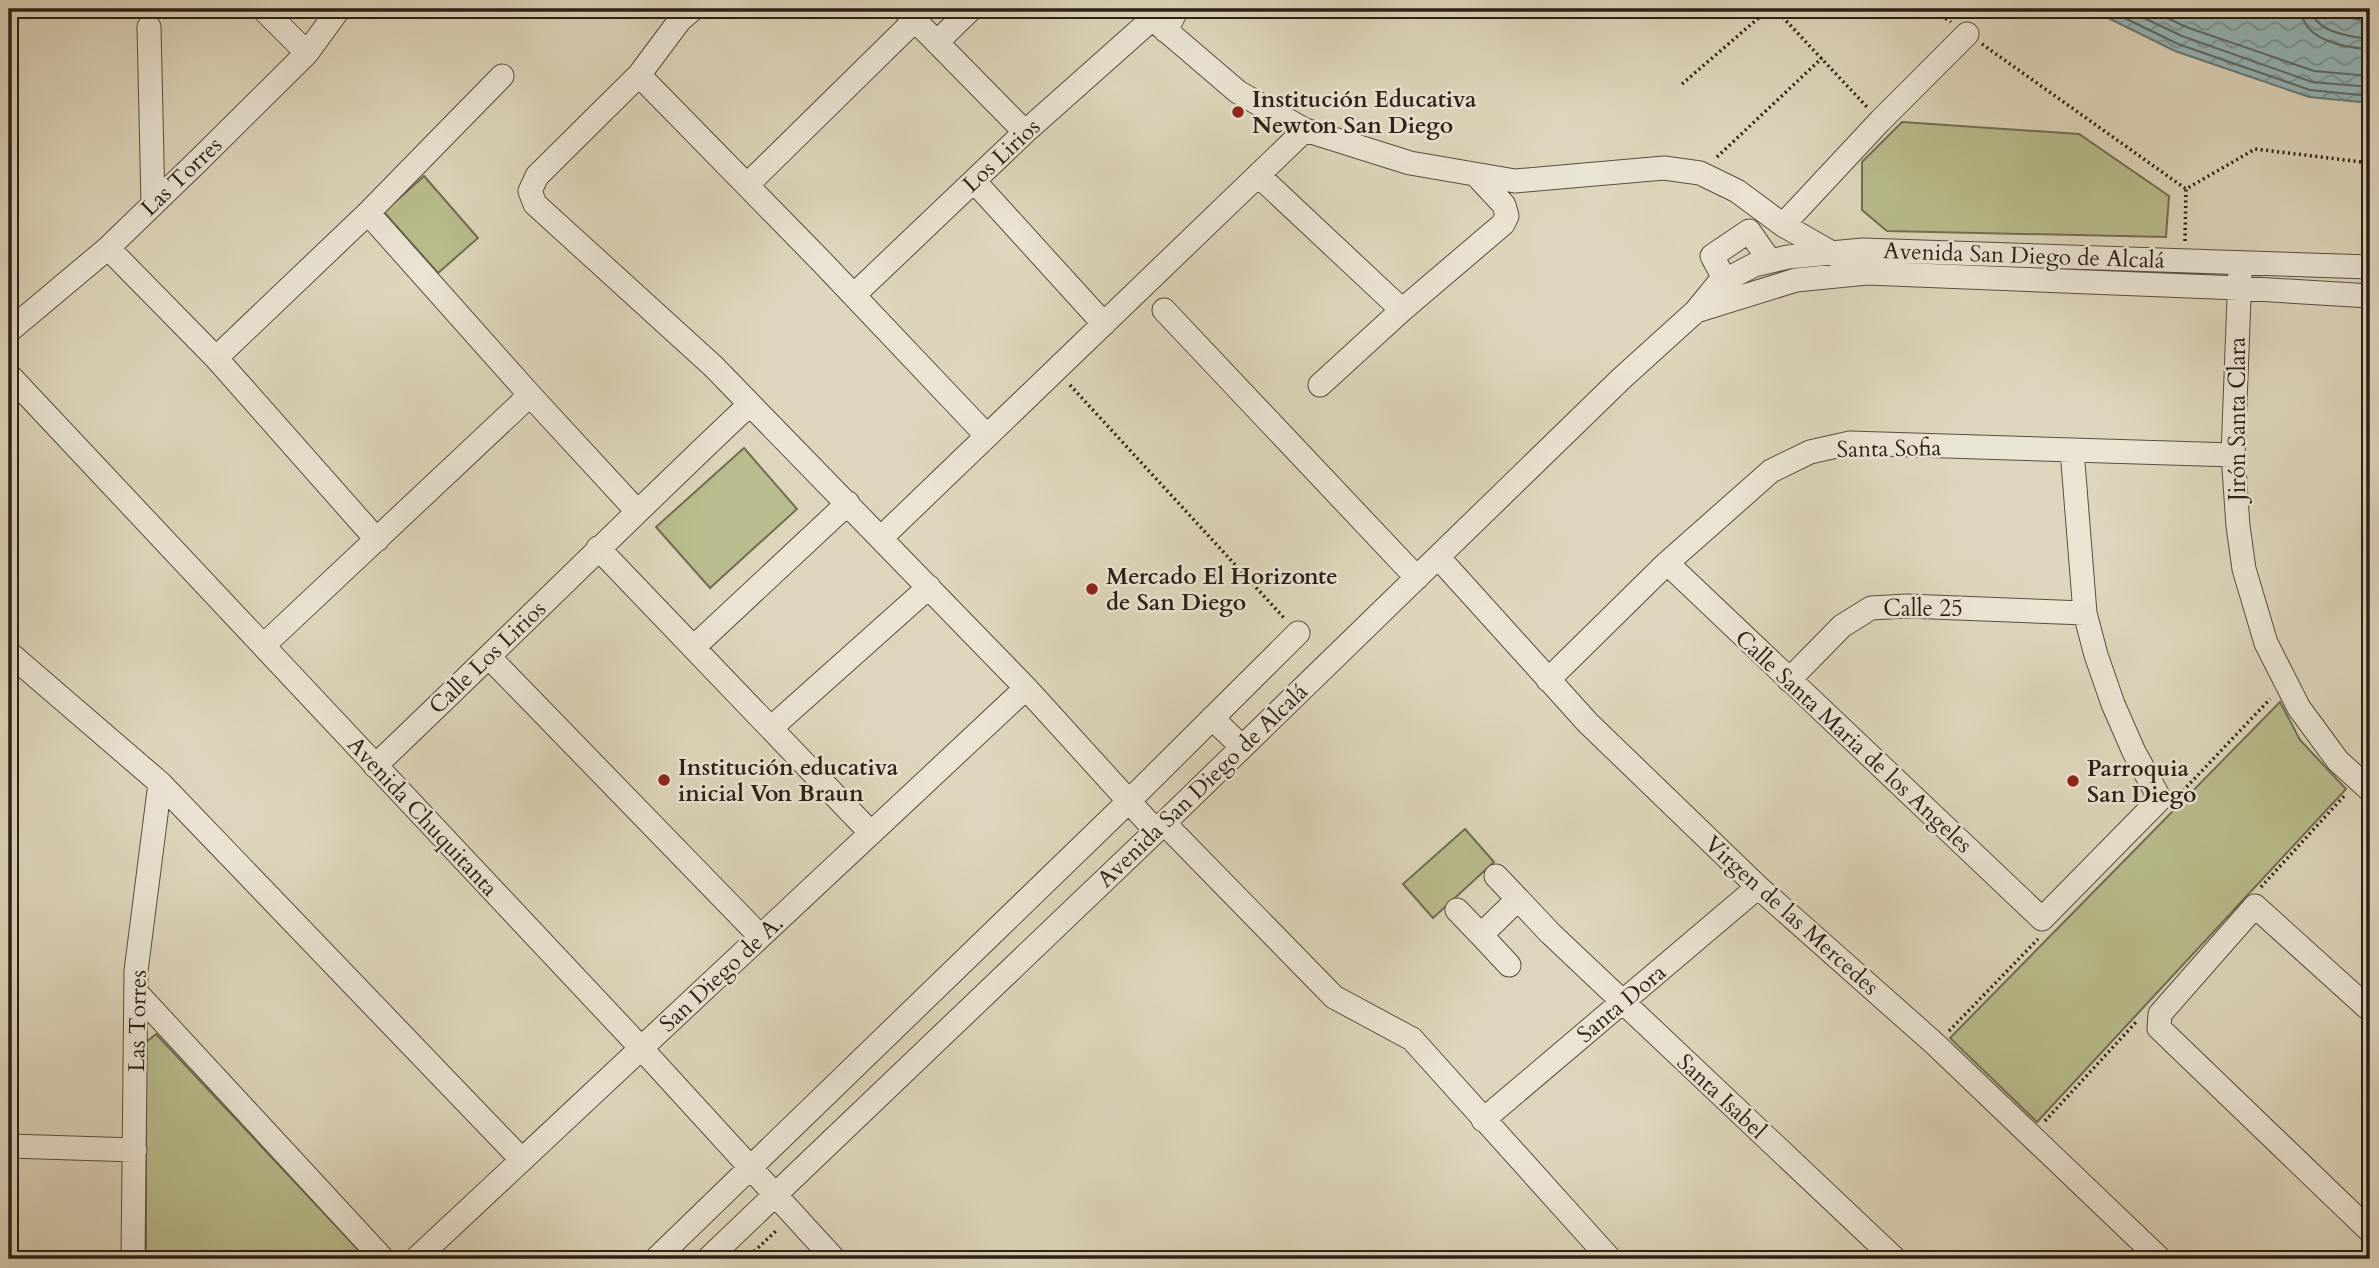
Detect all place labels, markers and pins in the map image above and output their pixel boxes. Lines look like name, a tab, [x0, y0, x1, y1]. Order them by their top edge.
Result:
place label: Institución Educativa Newton San Diego	[1252, 84, 1477, 141]
marker: Institución Educativa Newton San Diego	[1230, 104, 1246, 120]
place label: Mercado El Horizonte de San Diego	[1106, 561, 1338, 618]
marker: Mercado El Horizonte de San Diego	[1084, 581, 1100, 597]
place label: Institución educativa inicial Von Braun	[678, 752, 899, 809]
place label: Parroquia San Diego	[2087, 753, 2197, 810]
marker: Institución educativa inicial Von Braun	[656, 772, 672, 788]
marker: Parroquia San Diego	[2065, 773, 2081, 789]

